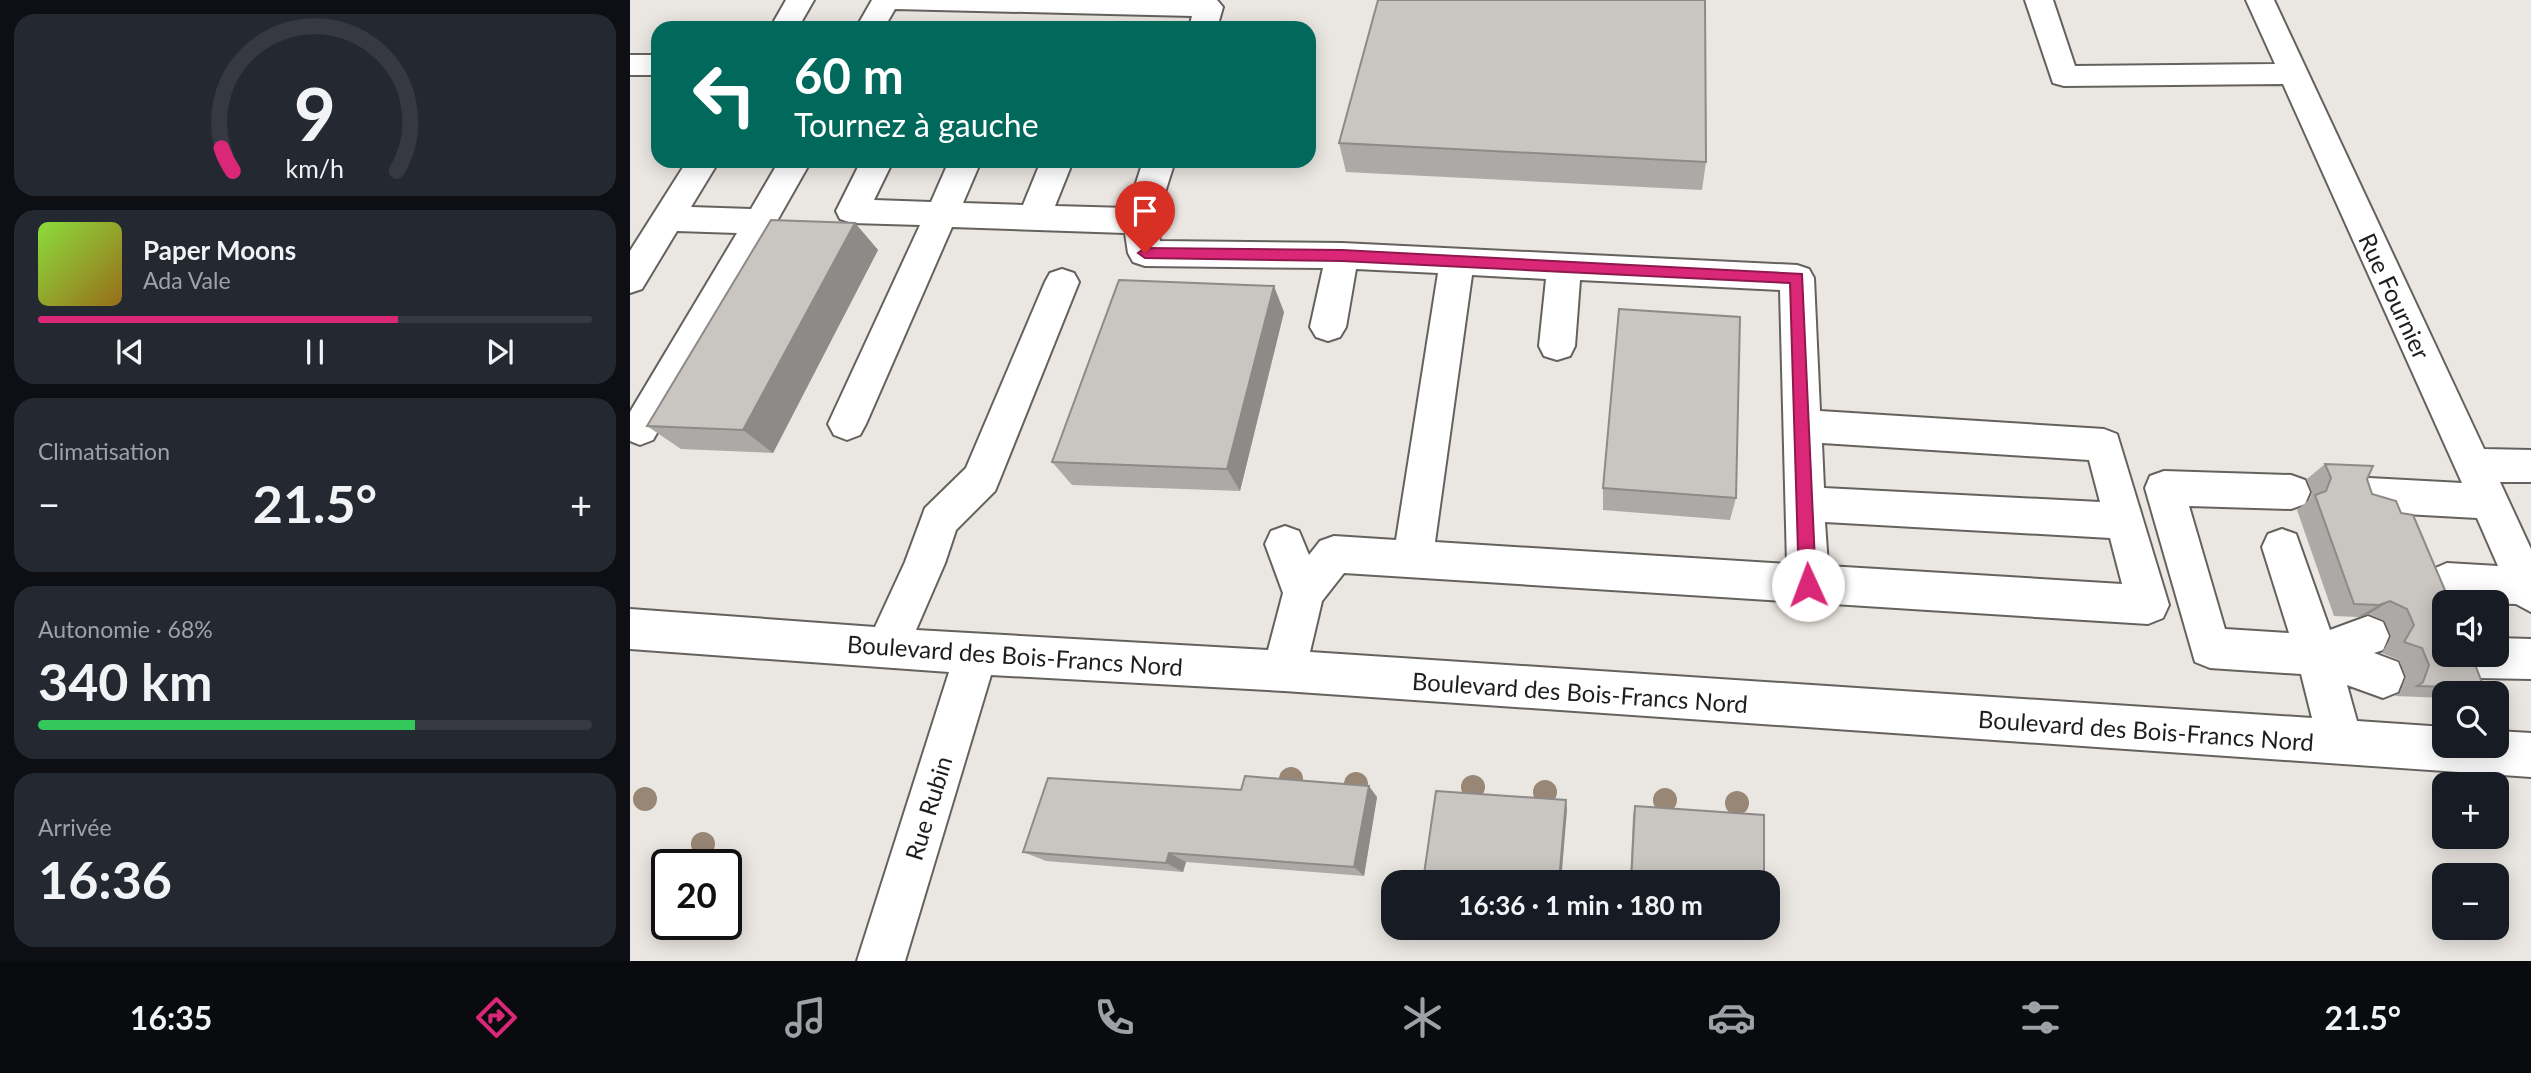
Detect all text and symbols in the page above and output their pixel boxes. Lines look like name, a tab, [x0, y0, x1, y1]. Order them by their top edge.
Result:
text: 60 m	[794, 46, 904, 104]
icon: left	[679, 49, 770, 140]
text: 9	[294, 69, 336, 157]
text: Tournez à gauche	[794, 105, 1039, 144]
text: km/h	[286, 153, 344, 183]
pin	[1115, 181, 1175, 253]
icon: arrive	[1126, 192, 1164, 230]
street label: Rue Fournier	[2353, 228, 2437, 364]
text: Paper Moons	[143, 234, 296, 266]
text: Ada Vale	[143, 266, 231, 294]
icon: previous	[111, 333, 149, 371]
icon: pause	[296, 333, 334, 371]
icon: next	[481, 333, 519, 371]
text: Climatisation	[38, 437, 170, 465]
text: 21.5°	[253, 472, 377, 534]
text: −	[38, 481, 60, 527]
text: +	[570, 481, 592, 527]
position arrow	[1771, 548, 1845, 622]
map controls	[2432, 590, 2509, 940]
button: sound	[2432, 590, 2509, 667]
text: Autonomie · 68%	[38, 615, 213, 643]
street label: Boulevard des Bois-Francs Nord	[846, 629, 1184, 681]
text: 340 km	[38, 650, 212, 712]
street label: Boulevard des Bois-Francs Nord	[1411, 666, 1749, 718]
button: search	[2432, 681, 2509, 758]
street label: Boulevard des Bois-Francs Nord	[1977, 704, 2315, 756]
street label: Rue Rubin	[898, 752, 958, 864]
button: +	[2432, 772, 2509, 849]
text: Arrivée	[38, 813, 112, 841]
text: 16:36	[38, 848, 172, 910]
speed limit sign: 20	[651, 849, 742, 940]
button: −	[2432, 863, 2509, 940]
text: 16:36 · 1 min · 180 m	[1458, 889, 1703, 921]
icon: directions	[472, 993, 521, 1042]
icon: music	[781, 993, 830, 1042]
icon: phone	[1090, 993, 1139, 1042]
icon: climate	[1398, 993, 1447, 1042]
icon: car	[1707, 993, 1756, 1042]
icon: filters	[2016, 993, 2065, 1042]
text: 16:35	[130, 998, 212, 1037]
text: 21.5°	[2324, 998, 2401, 1037]

